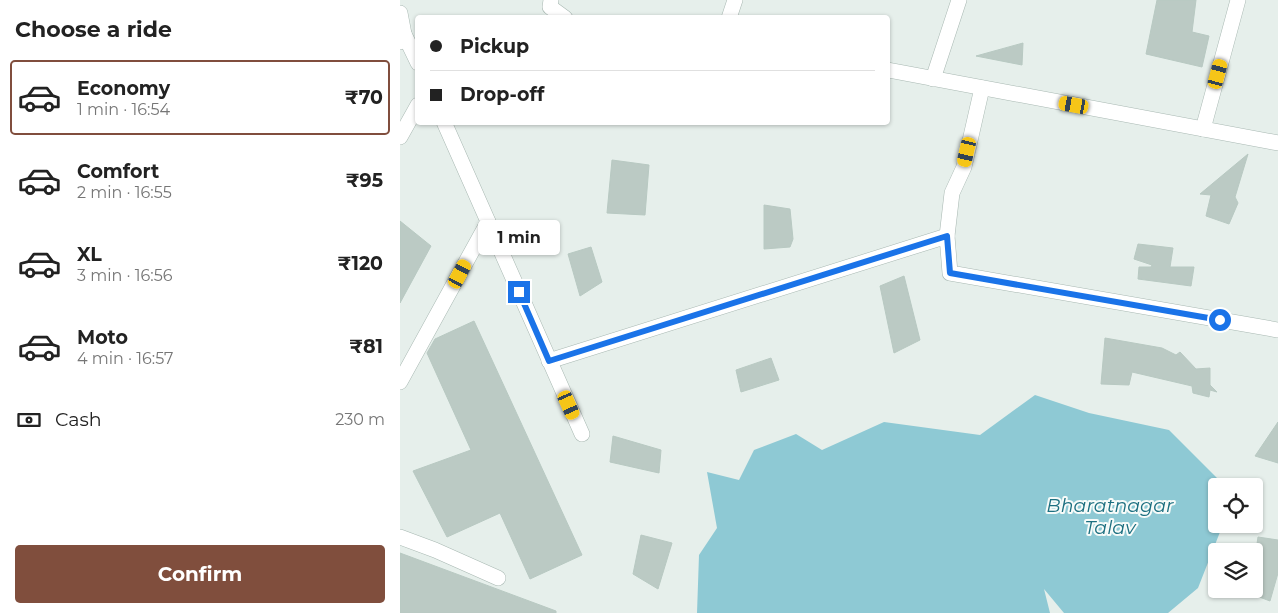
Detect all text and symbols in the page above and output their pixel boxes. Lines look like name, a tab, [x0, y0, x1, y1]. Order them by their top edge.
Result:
text: Choose a ride	[15, 16, 172, 43]
text: Pickup	[460, 35, 529, 58]
car	[1206, 58, 1229, 90]
icon: car	[17, 75, 62, 120]
text: Economy	[77, 77, 170, 100]
text: Drop-off	[460, 83, 544, 106]
text: ₹70	[345, 86, 383, 109]
car	[1057, 95, 1090, 115]
text: 1 min · 16:54	[77, 100, 170, 119]
car	[956, 136, 977, 168]
icon: car	[17, 158, 62, 203]
text: Comfort	[77, 160, 159, 183]
text: ₹95	[346, 169, 383, 192]
text: 2 min · 16:55	[77, 183, 172, 202]
callout: 1 min	[478, 220, 560, 254]
text: 1 min	[497, 228, 541, 247]
icon: car	[17, 241, 62, 286]
text: XL	[77, 243, 102, 266]
text: ₹120	[338, 252, 383, 275]
car	[446, 257, 473, 291]
text: 3 min · 16:56	[77, 266, 172, 285]
route end	[508, 281, 530, 303]
route start	[1209, 309, 1231, 331]
icon: car	[17, 324, 62, 369]
text: Moto	[77, 326, 128, 349]
text: ₹81	[349, 335, 383, 358]
text: 4 min · 16:57	[77, 349, 173, 368]
car	[556, 388, 581, 422]
icon: cash	[15, 406, 43, 434]
text: Cash	[55, 408, 102, 431]
text: 230 m	[335, 410, 385, 429]
map controls	[1208, 478, 1263, 598]
button: locate	[1208, 478, 1263, 533]
water label: Bharatnagar Talav	[1046, 494, 1174, 539]
button: layers	[1208, 543, 1263, 598]
button: Confirm	[15, 545, 385, 603]

